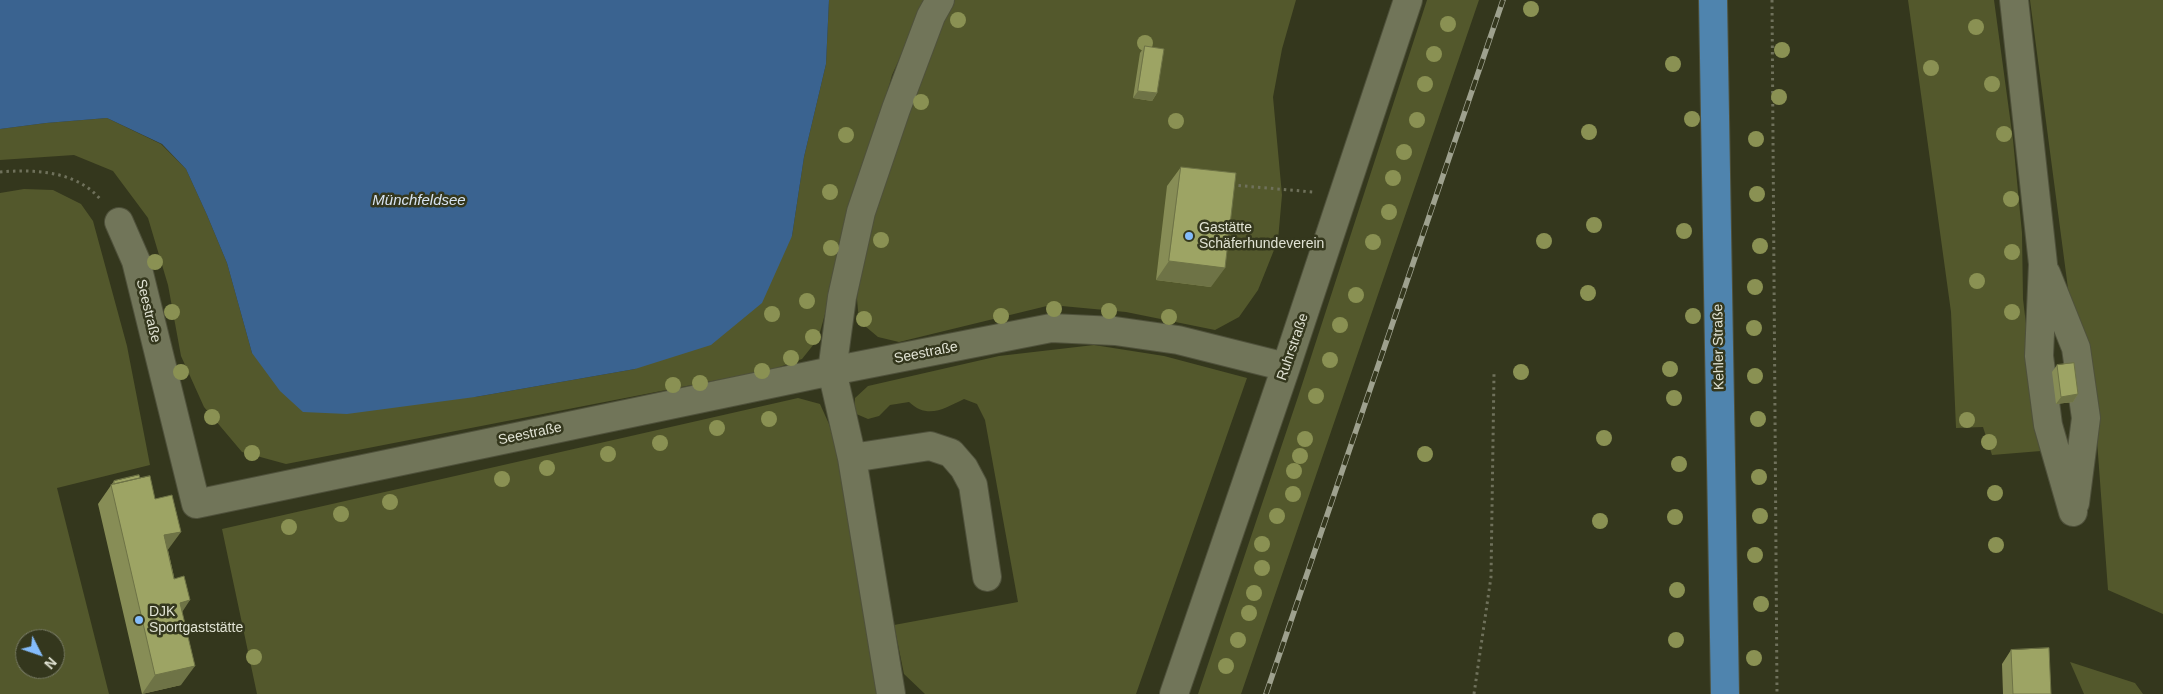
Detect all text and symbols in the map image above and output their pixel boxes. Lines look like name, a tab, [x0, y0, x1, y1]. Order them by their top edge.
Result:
water label: Münchfeldsee	[372, 192, 466, 210]
place label: Gastätte Schäferhundeverein	[1199, 220, 1324, 252]
marker: Gastätte Schäferhundeverein	[1183, 230, 1195, 242]
street label: Seestraße	[132, 278, 164, 344]
street label: Kehler Straße	[1710, 304, 1728, 390]
street label: Ruhrstraße	[1274, 311, 1312, 383]
street label: Seestraße	[893, 339, 959, 367]
street label: Seestraße	[497, 419, 563, 449]
place label: DJK Sportgaststätte	[149, 604, 243, 636]
marker: DJK Sportgaststätte	[133, 614, 145, 626]
north arrow	[15, 629, 65, 679]
text: N	[41, 654, 60, 672]

